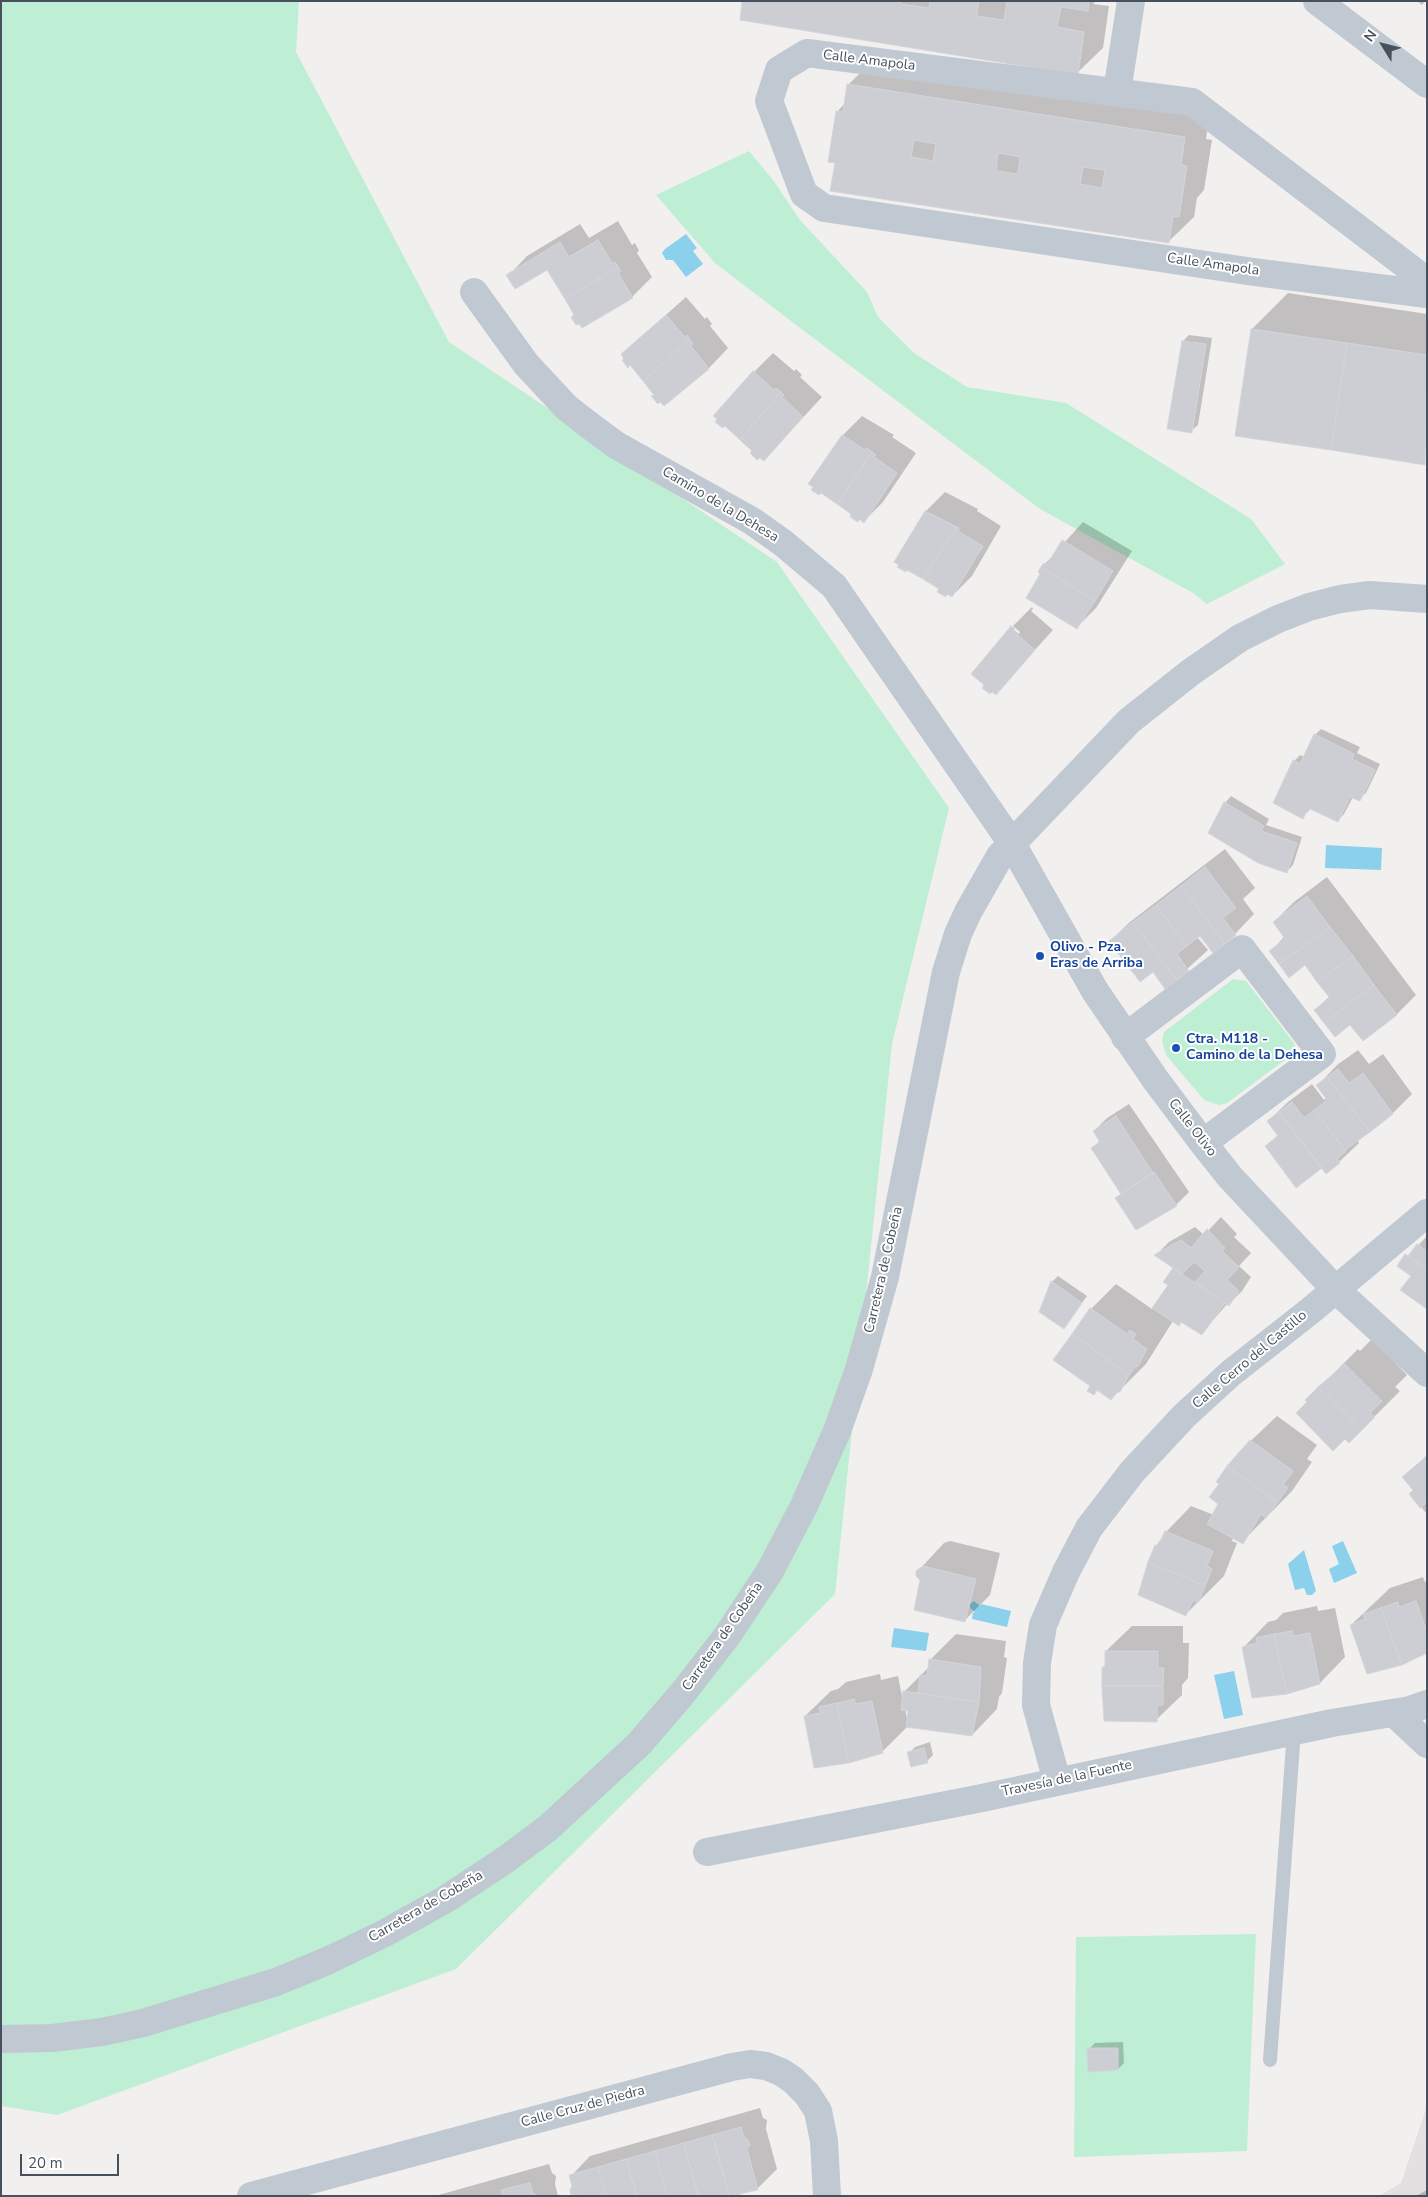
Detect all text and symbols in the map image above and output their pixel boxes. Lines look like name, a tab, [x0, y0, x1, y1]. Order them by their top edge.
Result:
north arrow	[1358, 20, 1408, 70]
text: N	[1360, 26, 1381, 46]
street label: Calle Amapola	[822, 47, 916, 75]
street label: Calle Amapola	[1166, 250, 1260, 280]
street label: Camino de la Dehesa	[659, 464, 781, 546]
place label: Olivo - Pza. Eras de Arriba	[1050, 940, 1143, 972]
marker: Olivo - Pza. Eras de Arriba	[1034, 950, 1046, 962]
place label: Ctra. M118 - Camino de la Dehesa	[1186, 1032, 1323, 1064]
marker: Ctra. M118 - Camino de la Dehesa	[1170, 1042, 1182, 1054]
street label: Calle Olivo	[1164, 1096, 1220, 1160]
street label: Carretera de Cobeña	[861, 1205, 907, 1335]
street label: Calle Cerro del Castillo	[1189, 1307, 1311, 1413]
street label: Carretera de Cobeña	[679, 1579, 767, 1695]
street label: Travesía de la Fuente	[1000, 1757, 1134, 1801]
street label: Carretera de Cobeña	[366, 1867, 486, 1947]
street label: Calle Cruz de Piedra	[519, 2082, 647, 2132]
scale bar	[22, 2144, 121, 2176]
text: 20 m	[28, 2153, 63, 2173]

